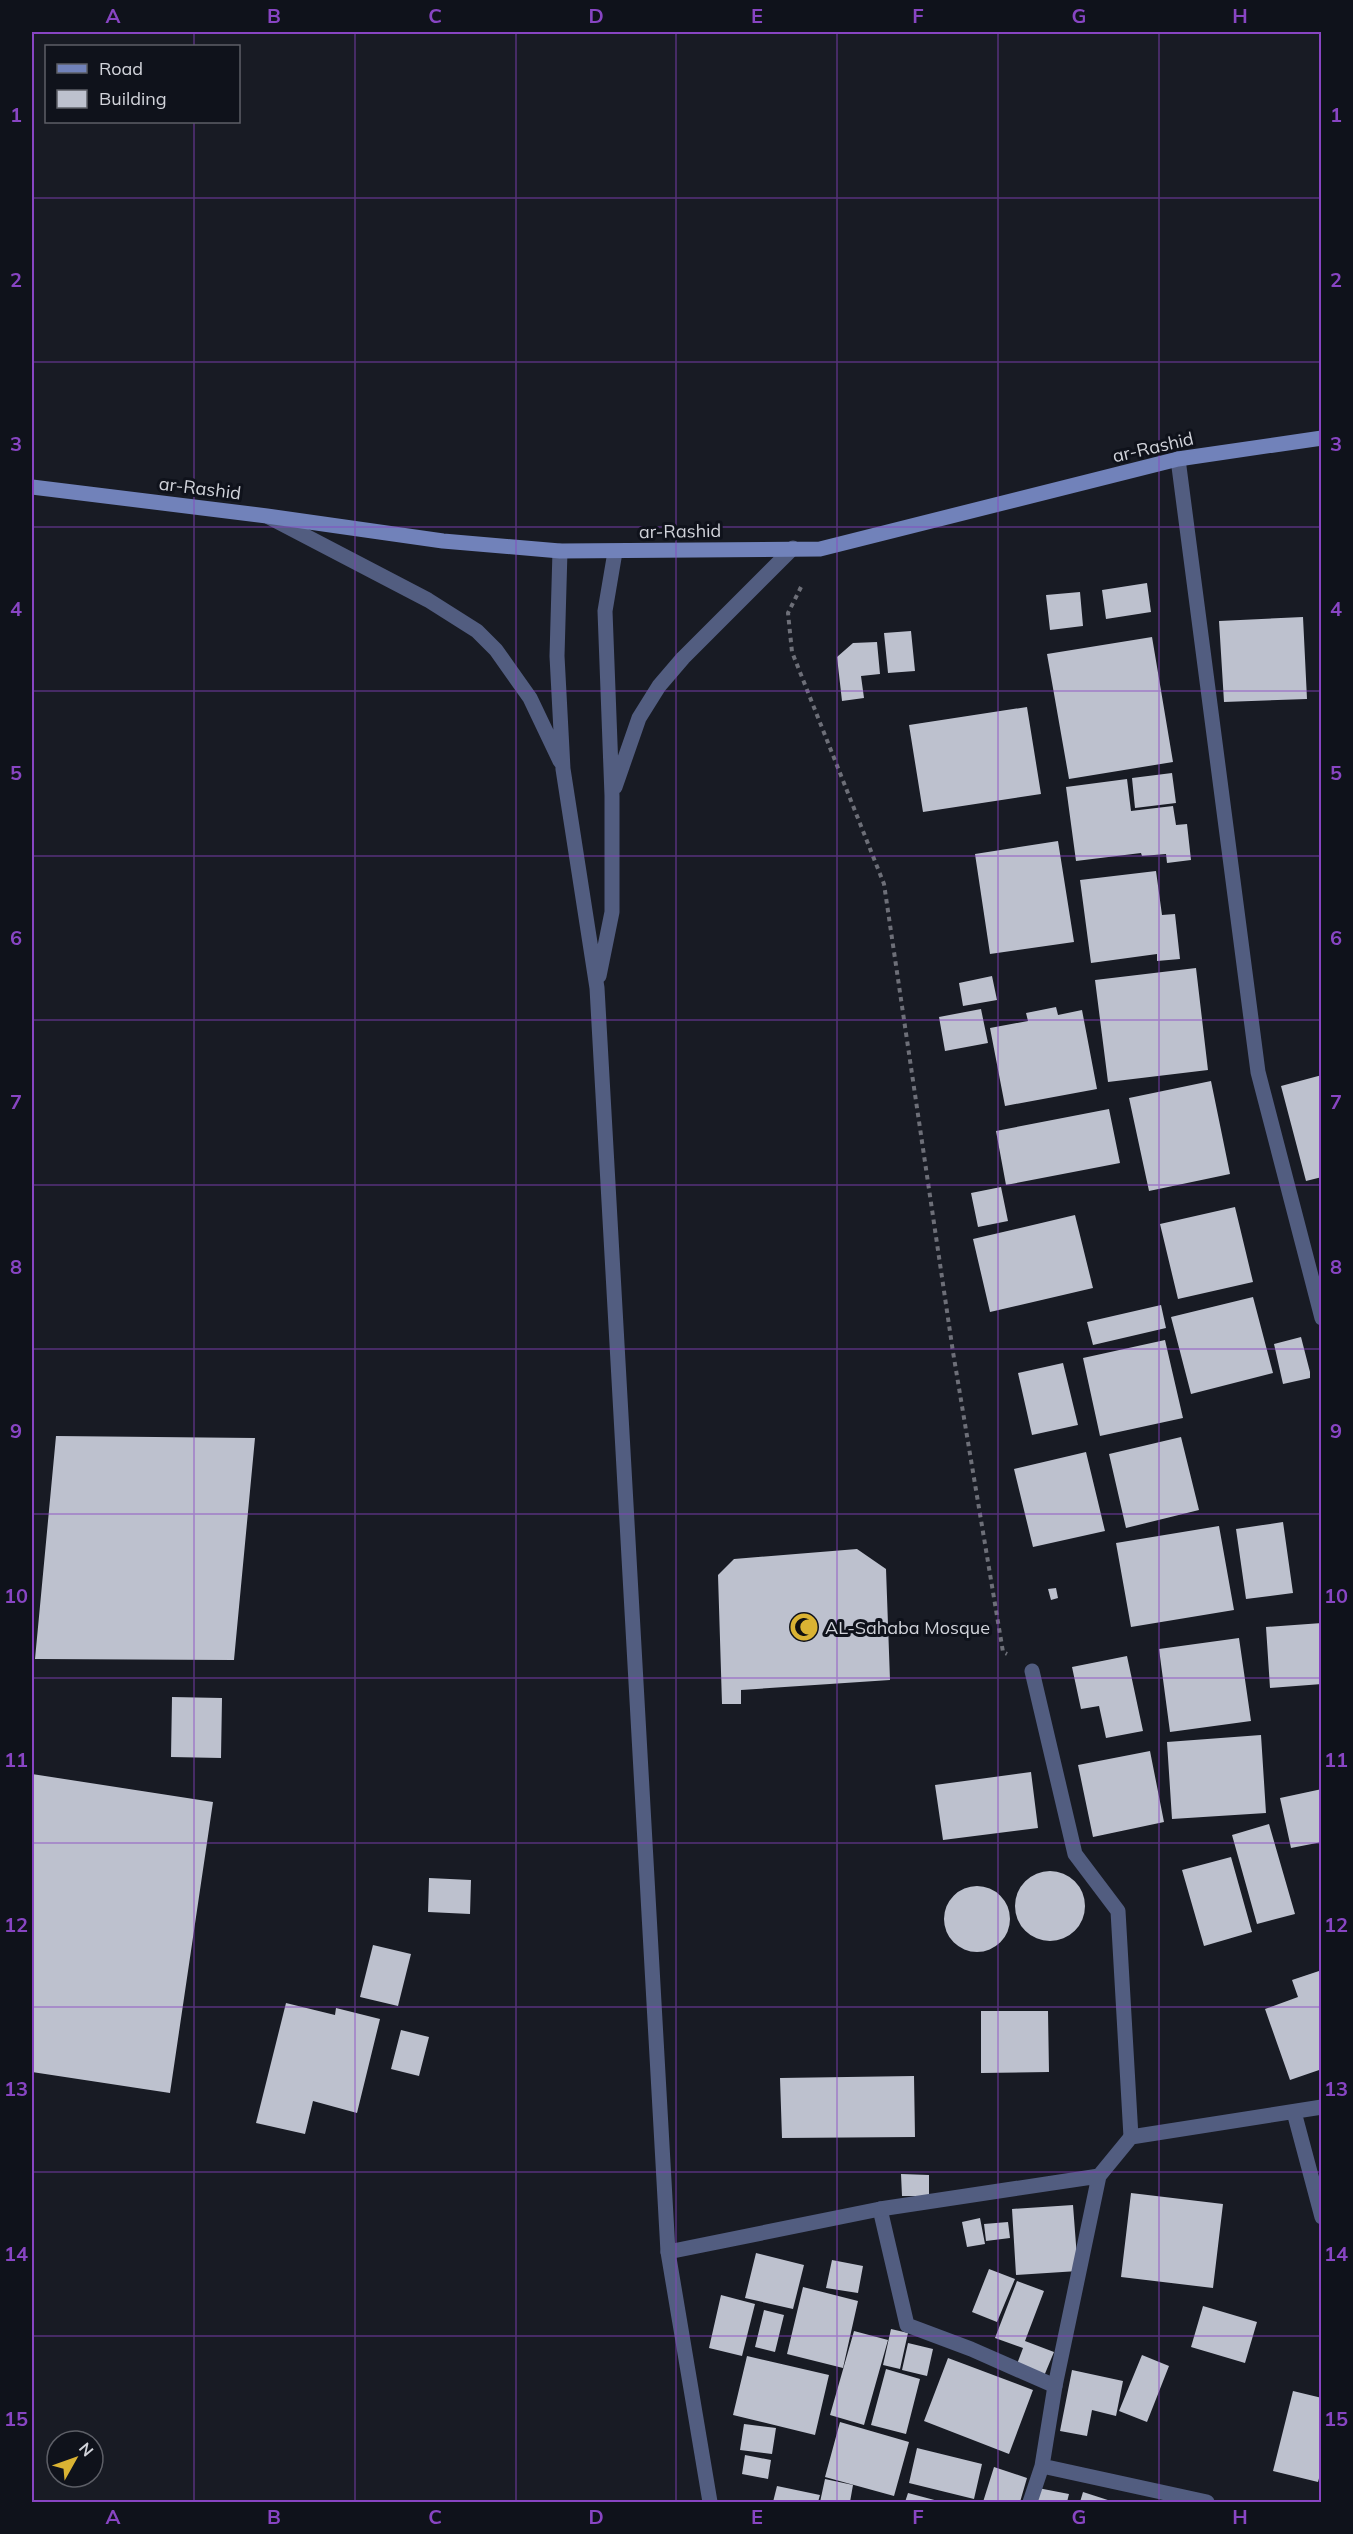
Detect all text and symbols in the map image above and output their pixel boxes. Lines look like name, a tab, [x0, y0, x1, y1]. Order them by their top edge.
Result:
text: A	[106, 3, 121, 28]
text: B	[267, 3, 281, 28]
text: C	[428, 3, 442, 28]
text: D	[588, 3, 604, 28]
text: E	[751, 3, 763, 28]
text: F	[912, 3, 924, 28]
text: G	[1072, 3, 1086, 28]
text: H	[1232, 3, 1248, 28]
legend	[45, 45, 240, 123]
text: Road	[99, 57, 143, 80]
text: Building	[99, 87, 167, 110]
text: 1	[10, 102, 22, 127]
text: 1	[1330, 102, 1342, 127]
text: 2	[10, 267, 22, 292]
text: 2	[1330, 267, 1342, 292]
street label: ar-Rashid	[1110, 427, 1196, 467]
text: 3	[10, 431, 22, 456]
text: 3	[1330, 431, 1342, 456]
street label: ar-Rashid	[158, 472, 242, 504]
street label: ar-Rashid	[639, 519, 721, 543]
text: 4	[10, 596, 22, 621]
text: 4	[1330, 596, 1342, 621]
text: 5	[10, 760, 22, 785]
text: 5	[1330, 760, 1342, 785]
text: 6	[10, 925, 22, 950]
text: 6	[1330, 925, 1342, 950]
text: 7	[10, 1089, 22, 1114]
text: 7	[1330, 1089, 1342, 1114]
text: 8	[10, 1254, 22, 1279]
text: 8	[1330, 1254, 1342, 1279]
text: 9	[10, 1418, 22, 1443]
text: 9	[1330, 1418, 1342, 1443]
text: 10	[4, 1583, 28, 1608]
text: 10	[1324, 1583, 1348, 1608]
mosque icon: AL-Sahaba Mosque	[788, 1611, 820, 1643]
place label: AL-Sahaba Mosque	[825, 1616, 990, 1639]
text: 11	[4, 1747, 28, 1772]
text: 11	[1324, 1747, 1348, 1772]
text: 12	[4, 1912, 28, 1937]
text: 12	[1324, 1912, 1348, 1937]
text: 13	[4, 2076, 28, 2101]
text: 13	[1324, 2076, 1348, 2101]
text: 14	[4, 2241, 28, 2266]
text: 14	[1324, 2241, 1348, 2266]
text: 15	[4, 2406, 28, 2431]
text: 15	[1324, 2406, 1348, 2431]
north arrow	[45, 2429, 105, 2489]
text: N	[75, 2438, 98, 2460]
text: A	[106, 2504, 121, 2529]
text: B	[267, 2504, 281, 2529]
text: C	[428, 2504, 442, 2529]
text: D	[588, 2504, 604, 2529]
text: E	[751, 2504, 763, 2529]
text: F	[912, 2504, 924, 2529]
text: G	[1072, 2504, 1086, 2529]
text: H	[1232, 2504, 1248, 2529]

